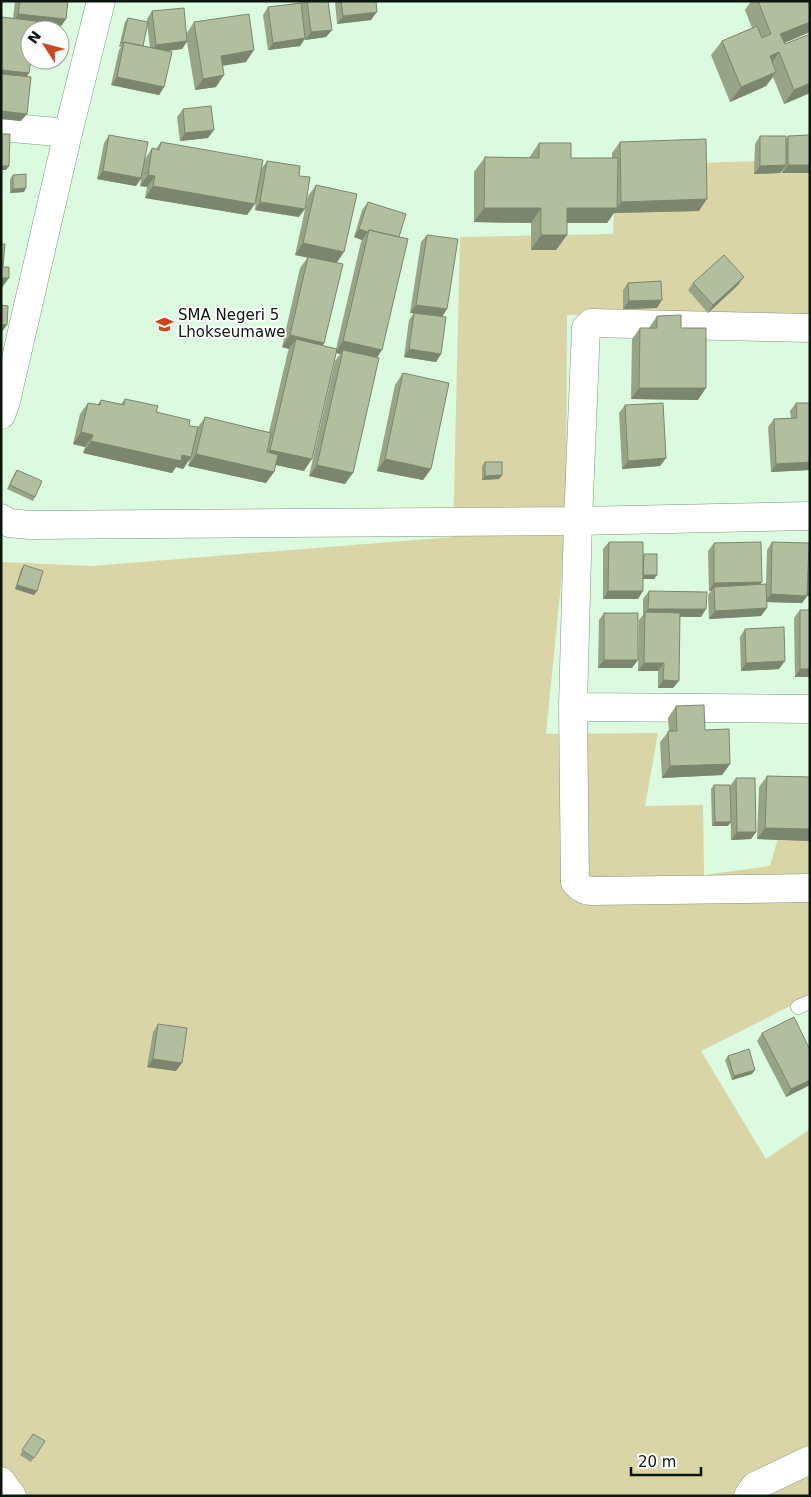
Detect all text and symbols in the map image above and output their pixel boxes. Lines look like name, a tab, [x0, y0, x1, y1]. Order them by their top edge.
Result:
north arrow	[20, 20, 70, 70]
text: N	[25, 28, 44, 47]
place label: SMA Negeri 5 Lhokseumawe	[178, 306, 286, 341]
school or university icon: SMA Negeri 5 Lhokseumawe	[154, 314, 174, 334]
scale bar	[631, 1444, 701, 1476]
text: 20 m	[638, 1453, 676, 1471]

